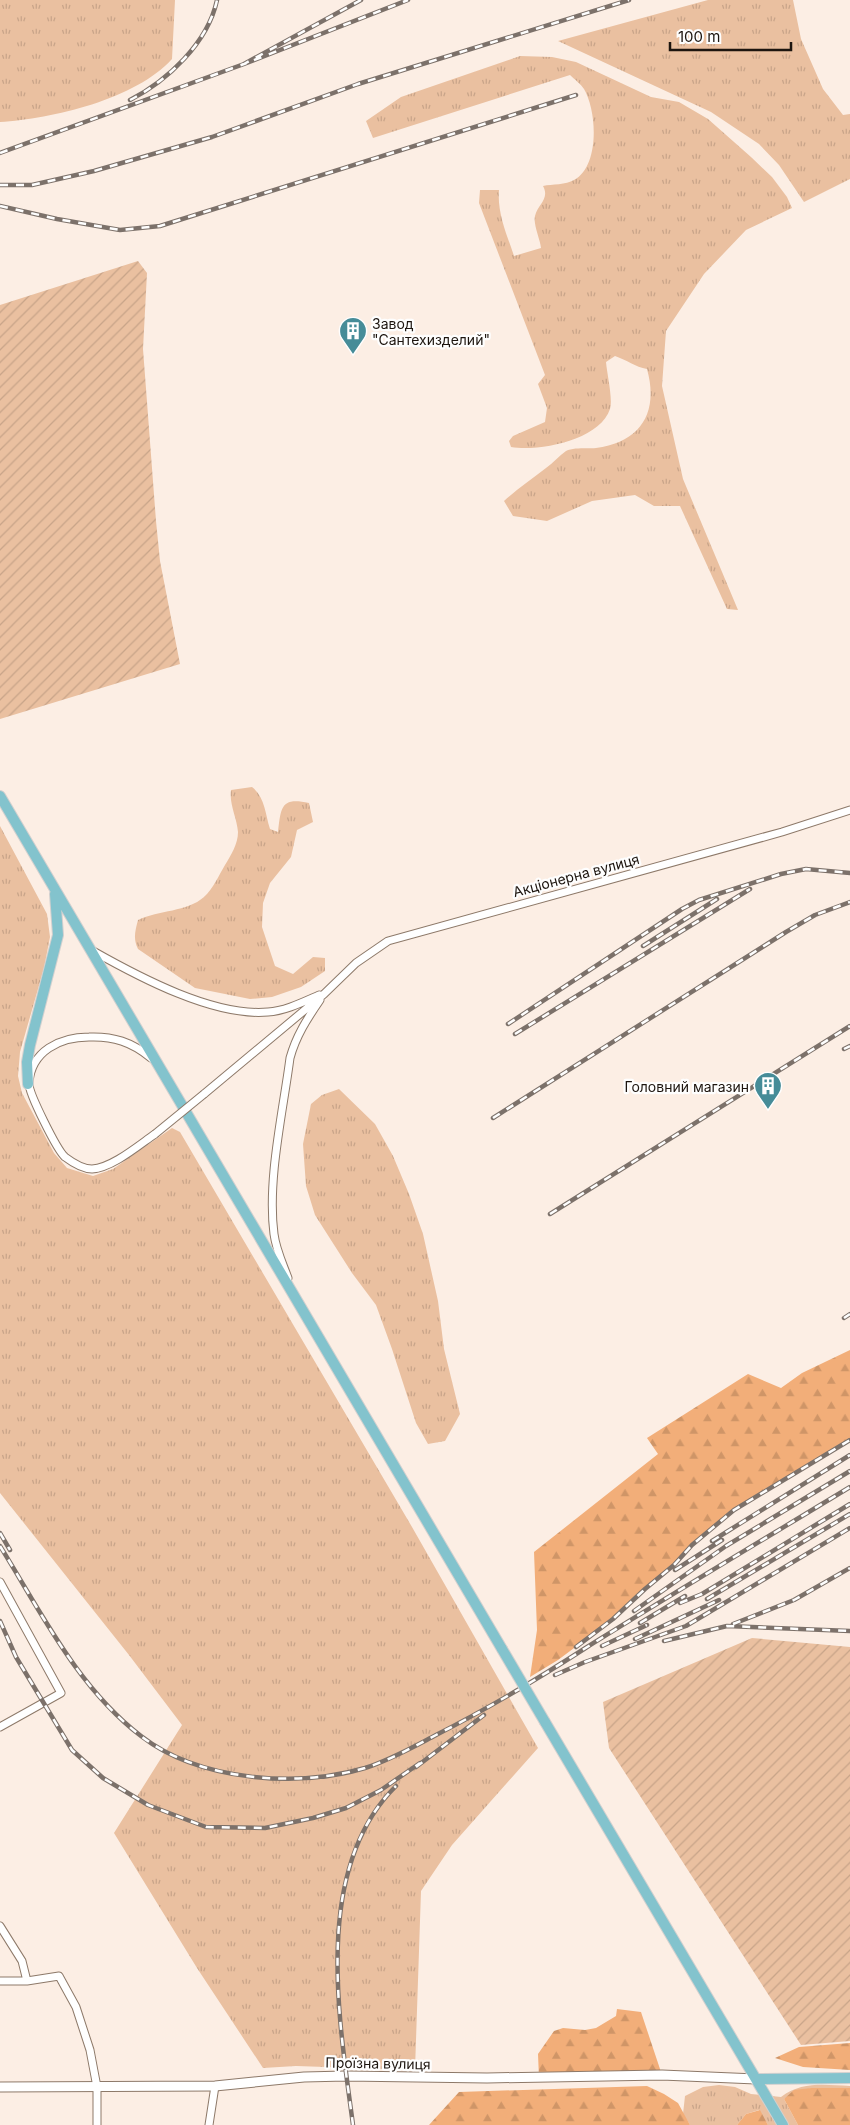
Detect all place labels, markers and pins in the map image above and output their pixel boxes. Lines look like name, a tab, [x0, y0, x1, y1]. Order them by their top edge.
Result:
place label: Завод "Сантехизделий"	[372, 315, 490, 348]
building icon: Завод "Сантехизделий"	[338, 316, 368, 355]
building icon: Головний магазин	[753, 1071, 783, 1110]
place label: Головний магазин	[624, 1078, 749, 1095]

